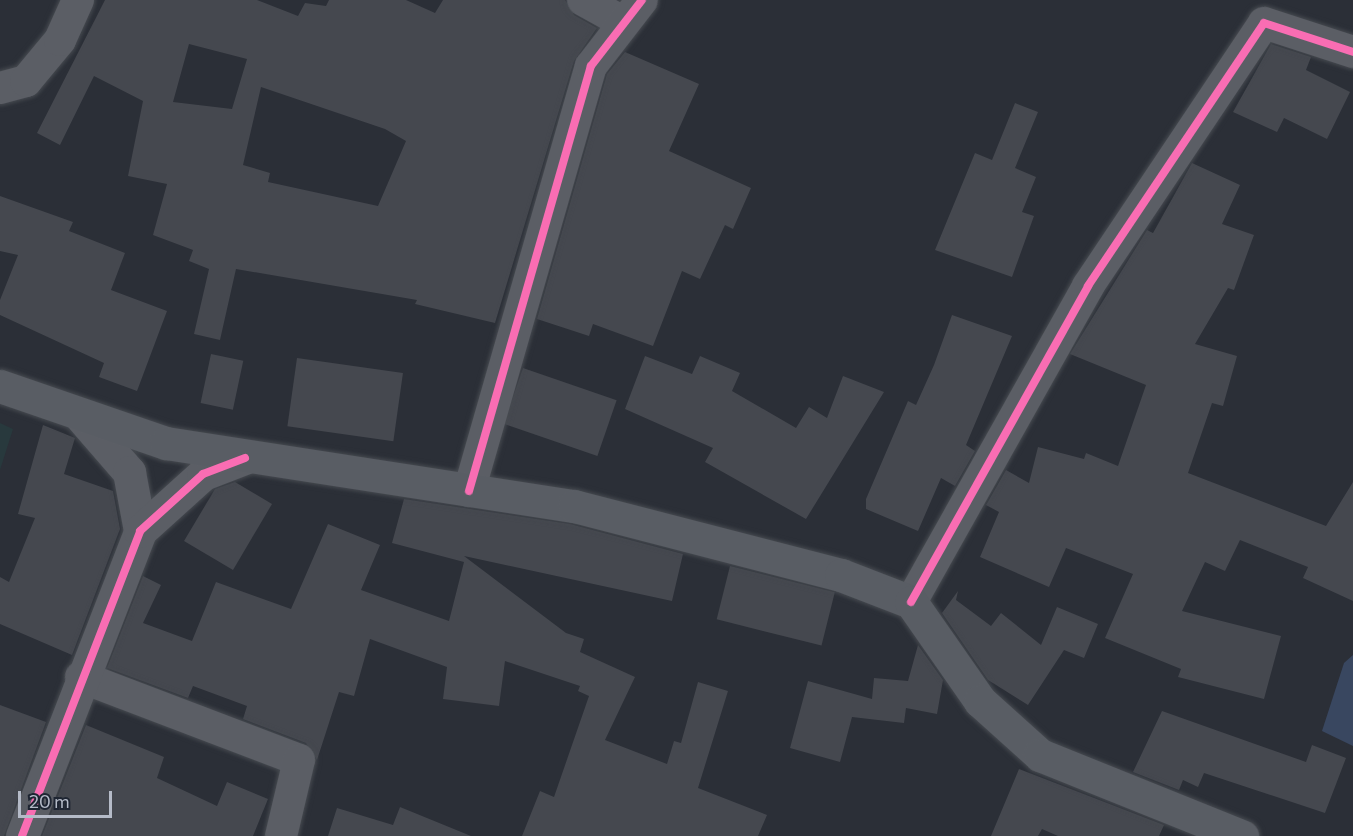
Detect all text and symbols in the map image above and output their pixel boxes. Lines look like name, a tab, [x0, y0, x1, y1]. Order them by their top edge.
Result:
scale bar	[21, 779, 116, 817]
text: 20 m	[29, 790, 70, 812]

